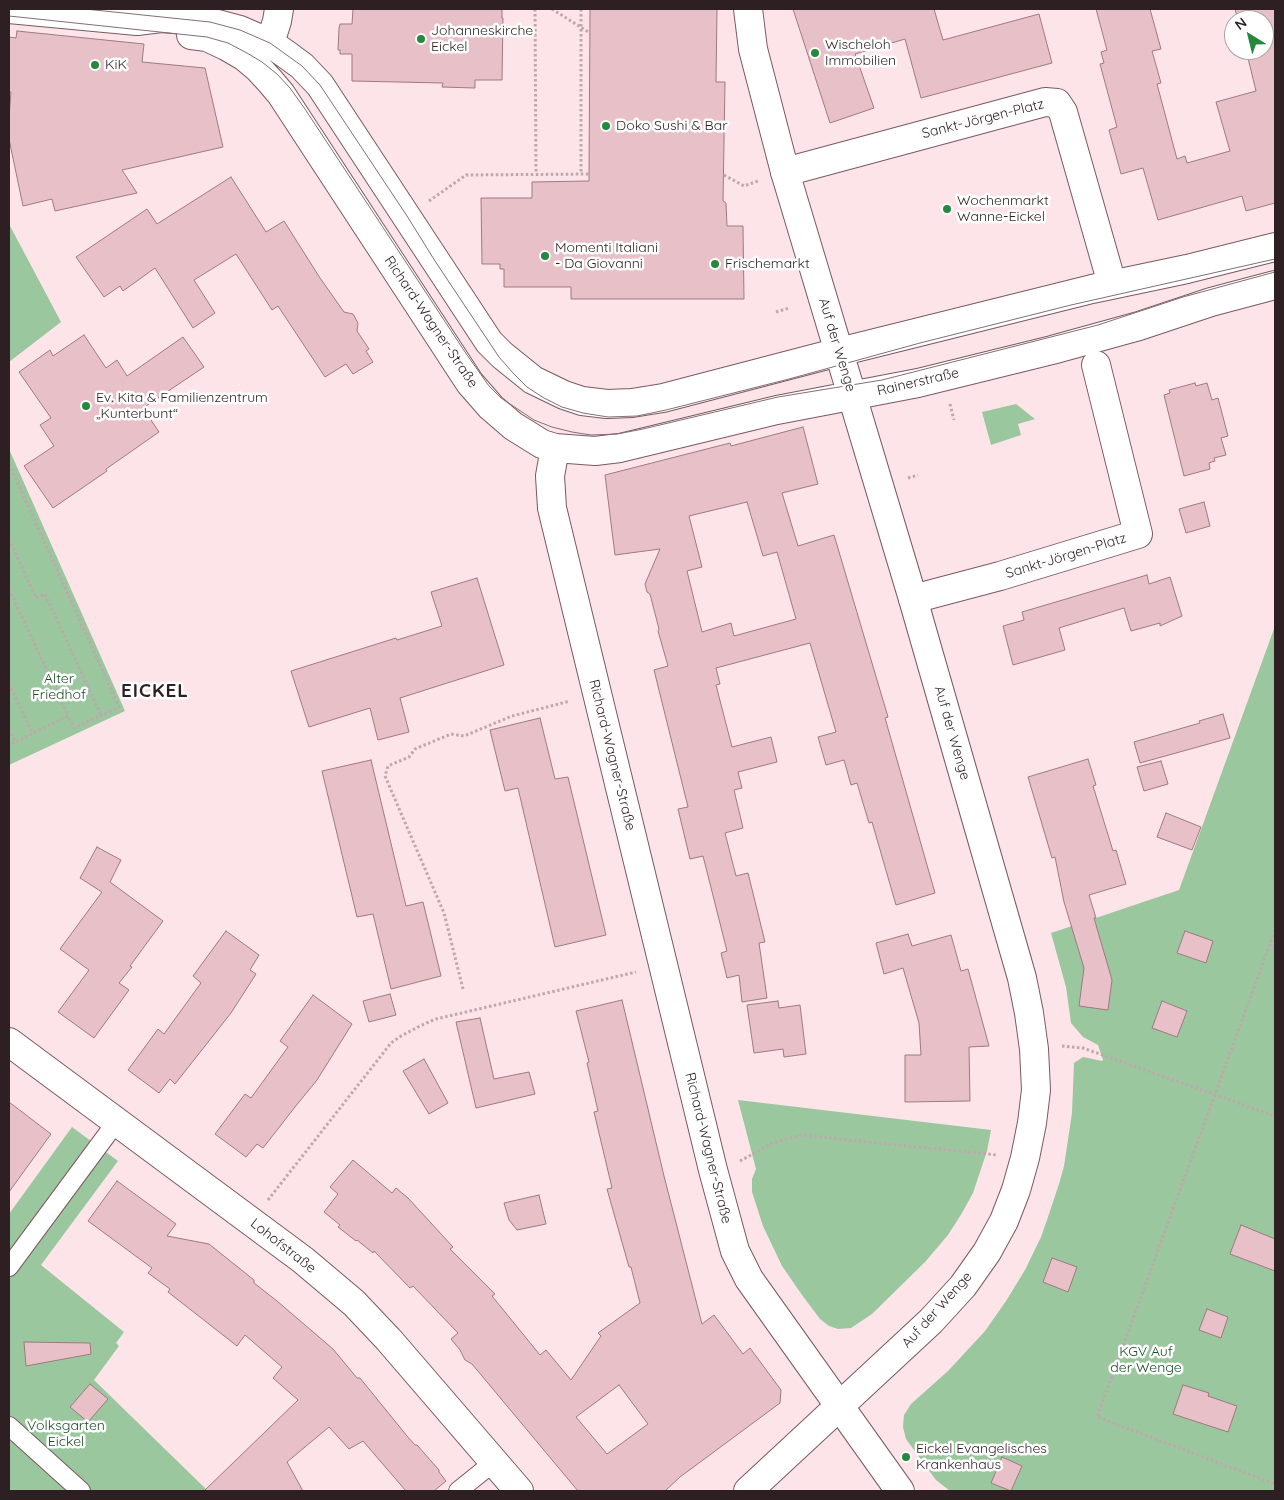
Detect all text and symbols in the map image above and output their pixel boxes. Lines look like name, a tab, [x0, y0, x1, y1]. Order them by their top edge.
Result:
north arrow	[1224, 10, 1274, 60]
text: N	[1231, 13, 1250, 34]
place label: Johanneskirche Eickel	[431, 23, 533, 56]
marker: Johanneskirche Eickel	[415, 33, 427, 45]
place label: Wischeloh Immobilien	[825, 37, 896, 70]
marker: Wischeloh Immobilien	[809, 47, 821, 59]
place label: KiK	[105, 57, 127, 73]
marker: KiK	[89, 59, 101, 71]
street label: Sankt-Jörgen-Platz	[920, 96, 1046, 142]
place label: Doko Sushi & Bar	[616, 118, 728, 134]
marker: Doko Sushi & Bar	[600, 120, 612, 132]
place label: Wochenmarkt Wanne-Eickel	[957, 193, 1049, 226]
marker: Wochenmarkt Wanne-Eickel	[941, 203, 953, 215]
place label: Momenti Italiani - Da Giovanni	[555, 240, 658, 272]
marker: Momenti Italiani - Da Giovanni	[539, 250, 551, 262]
street label: Richard-Wagner-Straße	[381, 253, 481, 391]
place label: Frischemarkt	[725, 256, 810, 272]
marker: Frischemarkt	[709, 258, 721, 270]
street label: Auf der Wenge	[815, 296, 859, 394]
street label: Rainerstraße	[875, 364, 961, 400]
place label: Ev. Kita & Familienzentrum „Kunterbunt“	[96, 390, 268, 422]
marker: Ev. Kita & Familienzentrum „Kunterbunt“	[80, 400, 92, 412]
street label: Sankt-Jörgen-Platz	[1004, 530, 1128, 582]
park label: Alter Friedhof	[32, 671, 86, 704]
street label: Richard-Wagner-Straße	[585, 678, 639, 832]
district label: EICKEL	[120, 680, 190, 702]
street label: Auf der Wenge	[931, 684, 973, 782]
street label: Richard-Wagner-Straße	[681, 1071, 735, 1225]
street label: Lohofstraße	[247, 1215, 319, 1277]
street label: Auf der Wenge	[898, 1268, 976, 1352]
park label: KGV Auf der Wenge	[1110, 1344, 1182, 1376]
park label: Volksgarten Eickel	[27, 1418, 105, 1450]
place label: Eickel Evangelisches Krankenhaus	[916, 1441, 1047, 1474]
marker: Eickel Evangelisches Krankenhaus	[900, 1451, 912, 1463]

